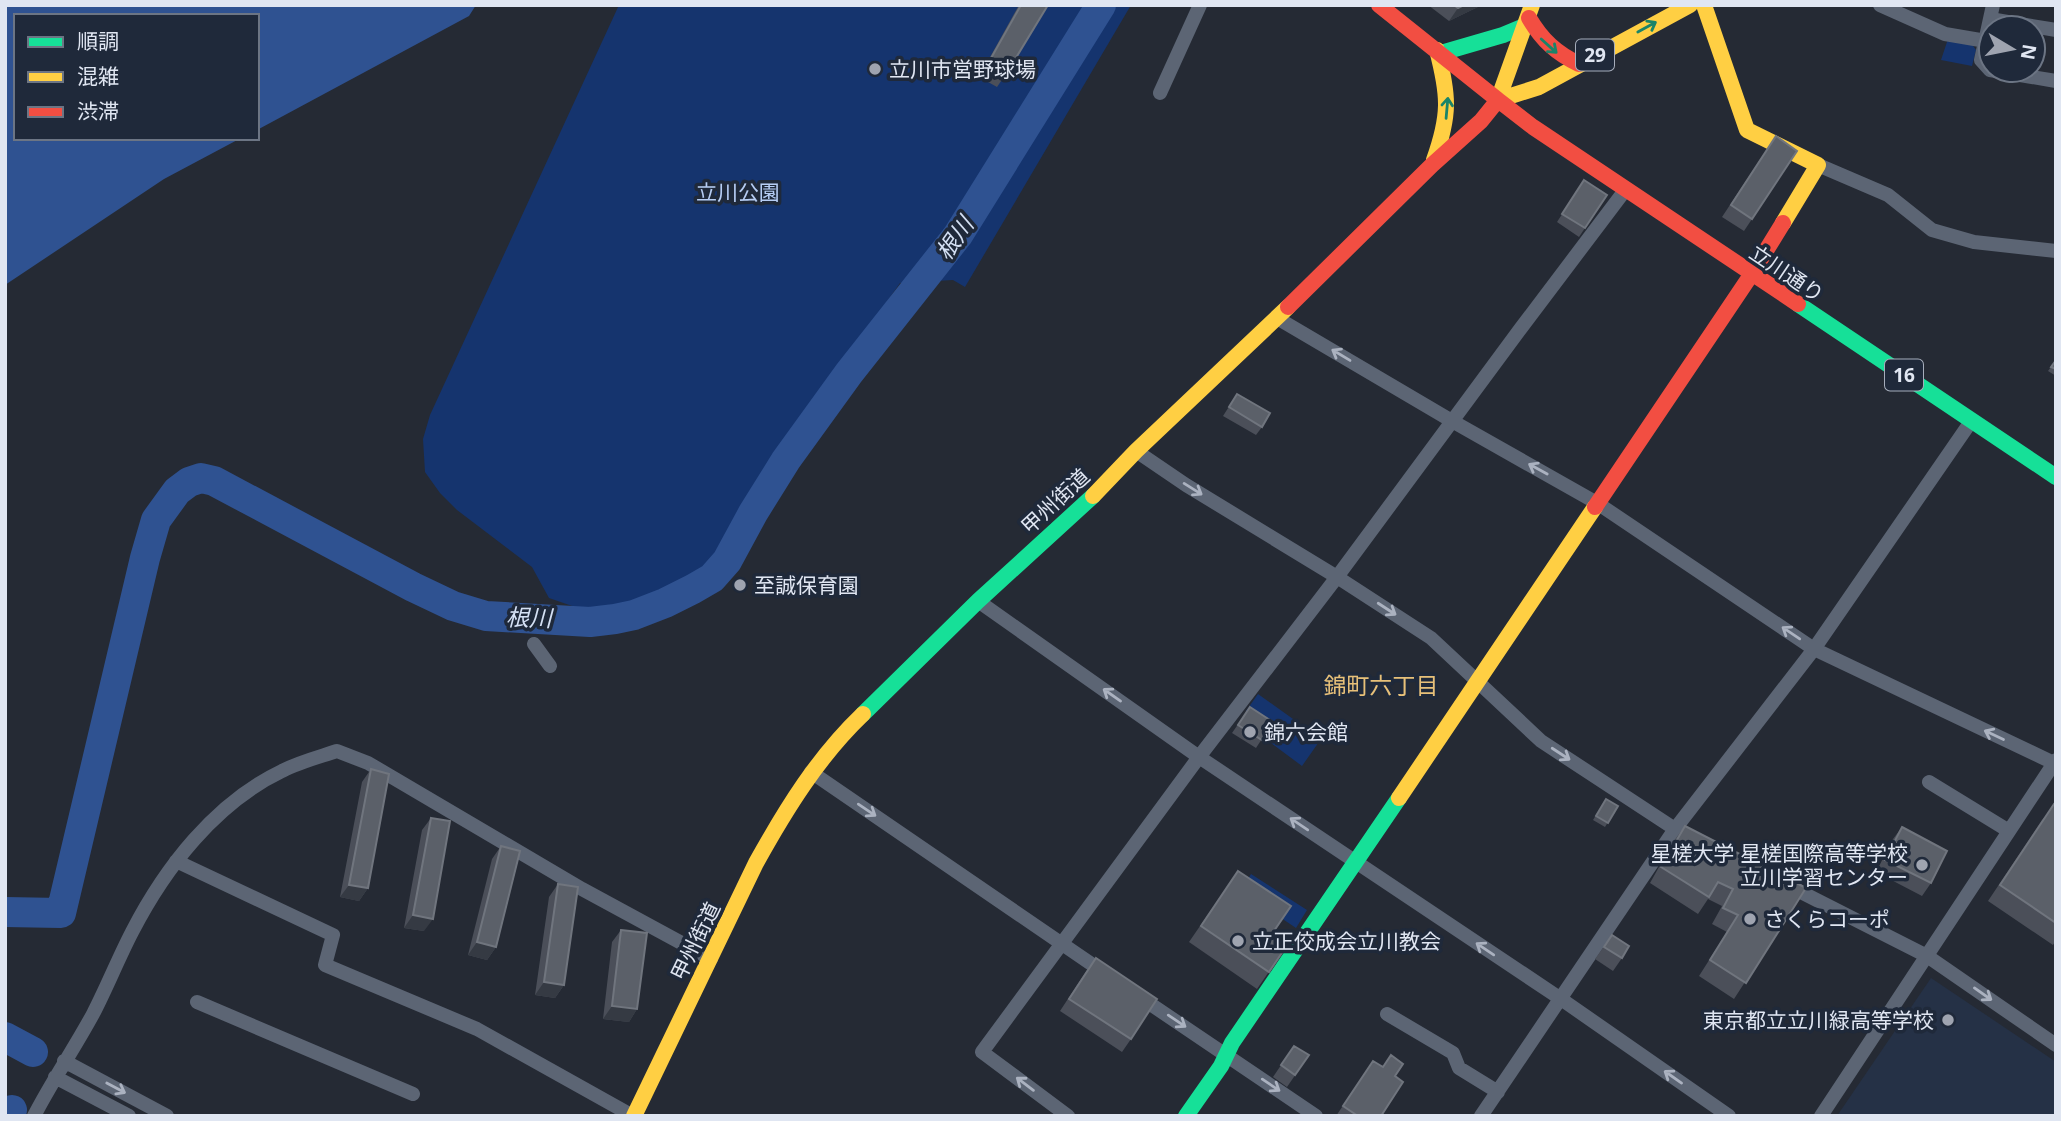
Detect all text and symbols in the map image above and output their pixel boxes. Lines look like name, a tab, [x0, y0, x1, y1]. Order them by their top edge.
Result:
legend	[14, 14, 259, 140]
north arrow	[1977, 14, 2047, 84]
one-way arrow	[1637, 20, 1657, 34]
text: 順調	[77, 27, 119, 55]
one-way arrow	[1540, 38, 1558, 54]
road number: 29	[1576, 40, 1614, 70]
text: N	[2015, 42, 2043, 62]
place label: 立川市営野球場	[889, 55, 1036, 83]
marker: 立川市営野球場	[867, 61, 883, 77]
text: 混雑	[77, 62, 119, 90]
text: 渋滞	[77, 97, 119, 125]
one-way arrow	[1441, 97, 1454, 120]
park label: 立川公園	[696, 178, 780, 206]
water label: 根川	[928, 208, 982, 266]
street label: 立川通り	[1744, 238, 1830, 308]
one-way arrow	[1331, 348, 1351, 362]
road number: 16	[1885, 360, 1923, 390]
street label: 甲州街道	[1015, 462, 1095, 540]
one-way arrow	[1528, 462, 1548, 476]
one-way arrow	[1183, 482, 1203, 496]
place label: 至誠保育園	[754, 571, 859, 599]
marker: 至誠保育園	[732, 577, 748, 593]
water label: 根川	[506, 601, 555, 633]
one-way arrow	[1376, 602, 1396, 616]
one-way arrow	[1782, 626, 1801, 640]
district label: 錦町六丁目	[1324, 669, 1439, 701]
one-way arrow	[1103, 688, 1122, 703]
place label: 錦六会館	[1264, 718, 1348, 746]
marker: 錦六会館	[1242, 724, 1258, 740]
one-way arrow	[1984, 727, 2005, 741]
one-way arrow	[1551, 747, 1570, 761]
one-way arrow	[857, 803, 876, 817]
one-way arrow	[1290, 817, 1310, 831]
place label: 星槎大学 星槎国際高等学校 立川学習センター	[1651, 839, 1908, 891]
marker: 星槎大学 星槎国際高等学校 立川学習センター	[1914, 857, 1930, 873]
street label: 甲州街道	[664, 897, 726, 985]
place label: さくらコーポ	[1764, 905, 1890, 933]
marker: さくらコーポ	[1742, 911, 1758, 927]
place label: 立正佼成会立川教会	[1252, 927, 1441, 955]
marker: 立正佼成会立川教会	[1230, 933, 1246, 949]
one-way arrow	[1476, 941, 1496, 955]
one-way arrow	[1973, 987, 1992, 1001]
place label: 東京都立立川緑高等学校	[1703, 1006, 1934, 1034]
marker: 東京都立立川緑高等学校	[1940, 1012, 1956, 1028]
one-way arrow	[1166, 1015, 1186, 1029]
one-way arrow	[1664, 1070, 1683, 1084]
one-way arrow	[1016, 1076, 1034, 1091]
one-way arrow	[1261, 1078, 1280, 1092]
one-way arrow	[105, 1081, 125, 1095]

